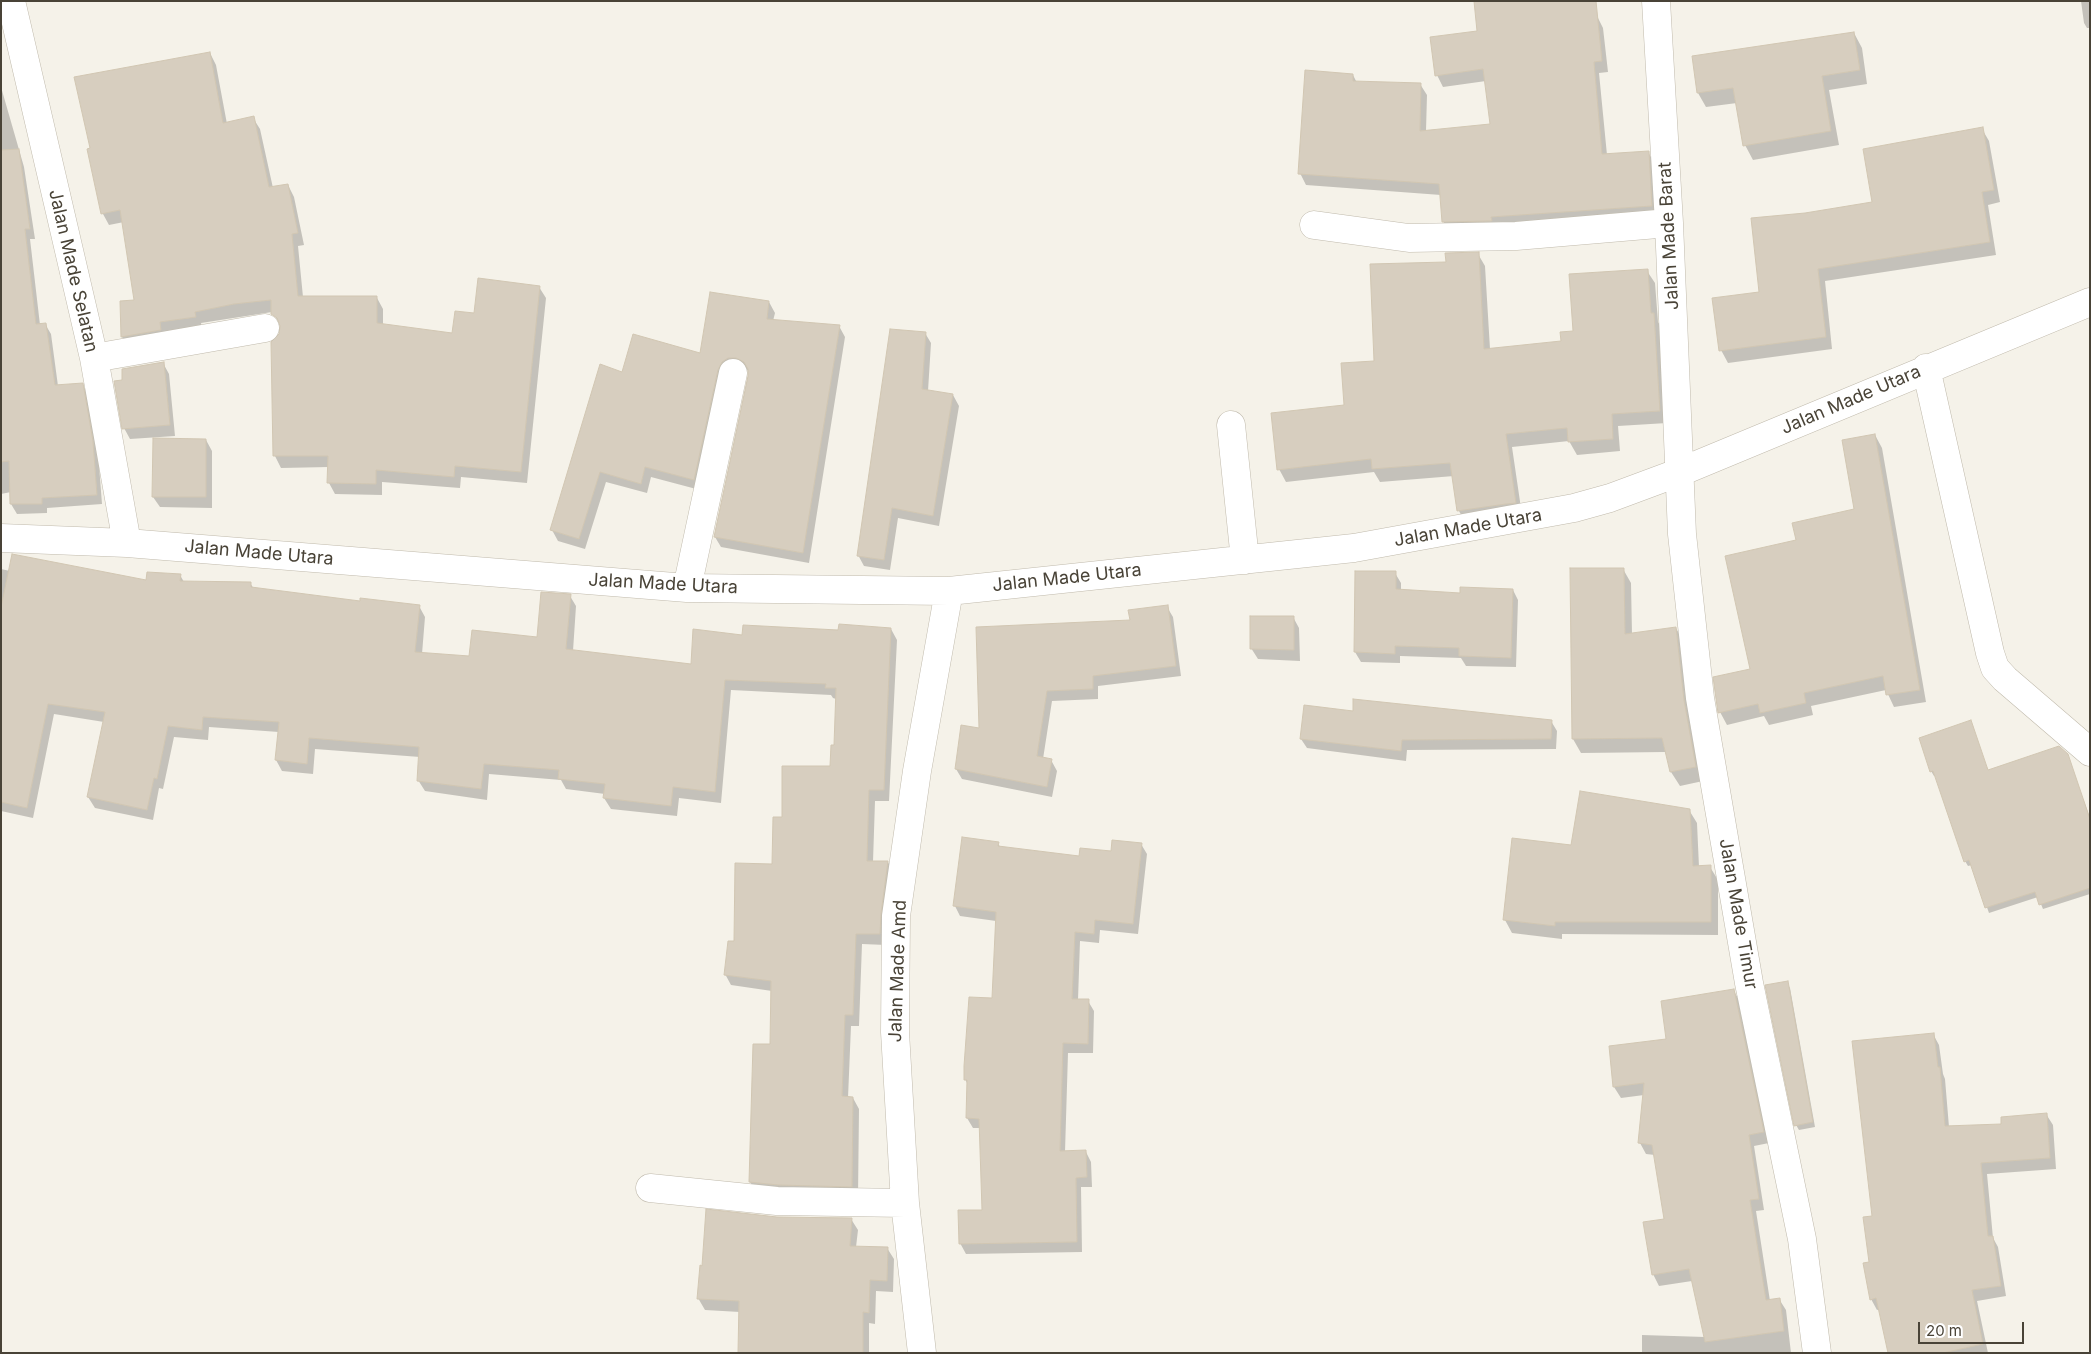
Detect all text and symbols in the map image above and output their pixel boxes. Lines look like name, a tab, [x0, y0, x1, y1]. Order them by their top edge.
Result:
street label: Jalan Made Barat	[1654, 161, 1684, 311]
street label: Jalan Made Selatan	[44, 187, 102, 355]
street label: Jalan Made Utara	[1778, 361, 1924, 439]
street label: Jalan Made Utara	[1392, 504, 1544, 552]
street label: Jalan Made Utara	[183, 536, 335, 570]
street label: Jalan Made Utara	[991, 559, 1143, 597]
street label: Jalan Made Utara	[588, 569, 738, 599]
street label: Jalan Made Timur	[1714, 837, 1762, 991]
street label: Jalan Made Amd	[885, 899, 911, 1043]
scale bar	[1921, 1312, 2027, 1344]
text: 20 m	[1926, 1321, 1962, 1340]

